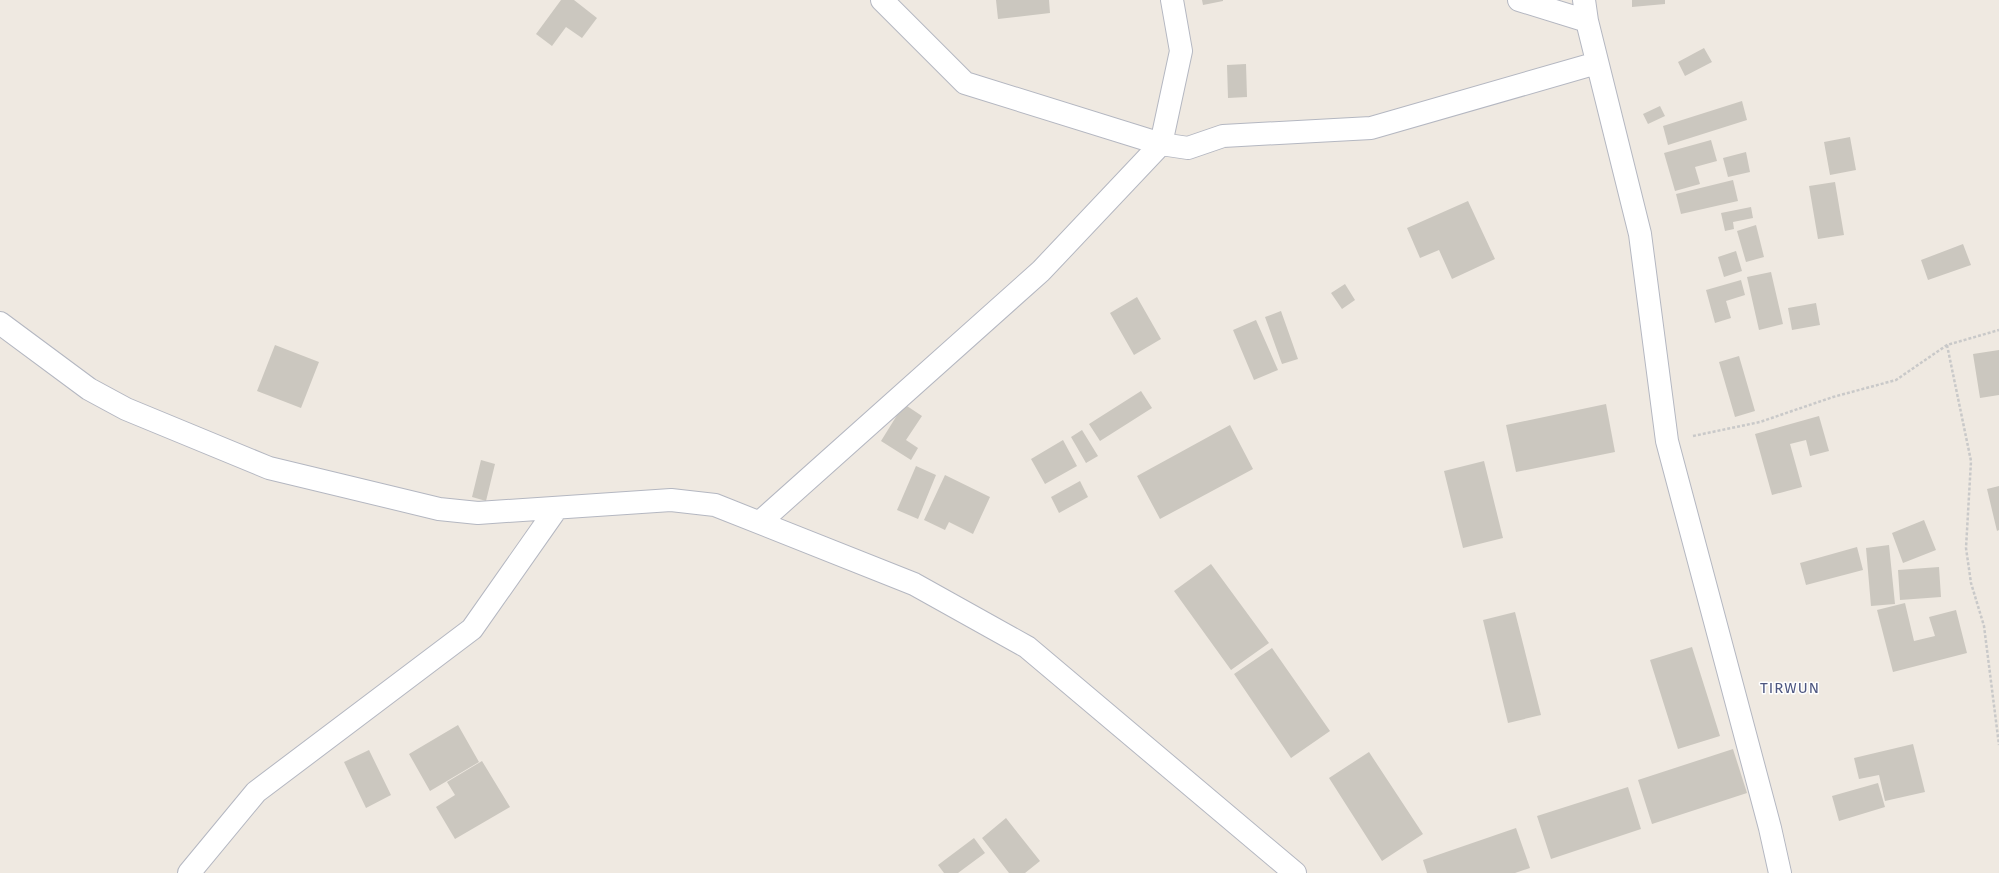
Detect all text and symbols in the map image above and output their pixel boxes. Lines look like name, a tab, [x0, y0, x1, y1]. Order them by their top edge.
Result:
district label: TIRWUN	[1760, 679, 1820, 697]

